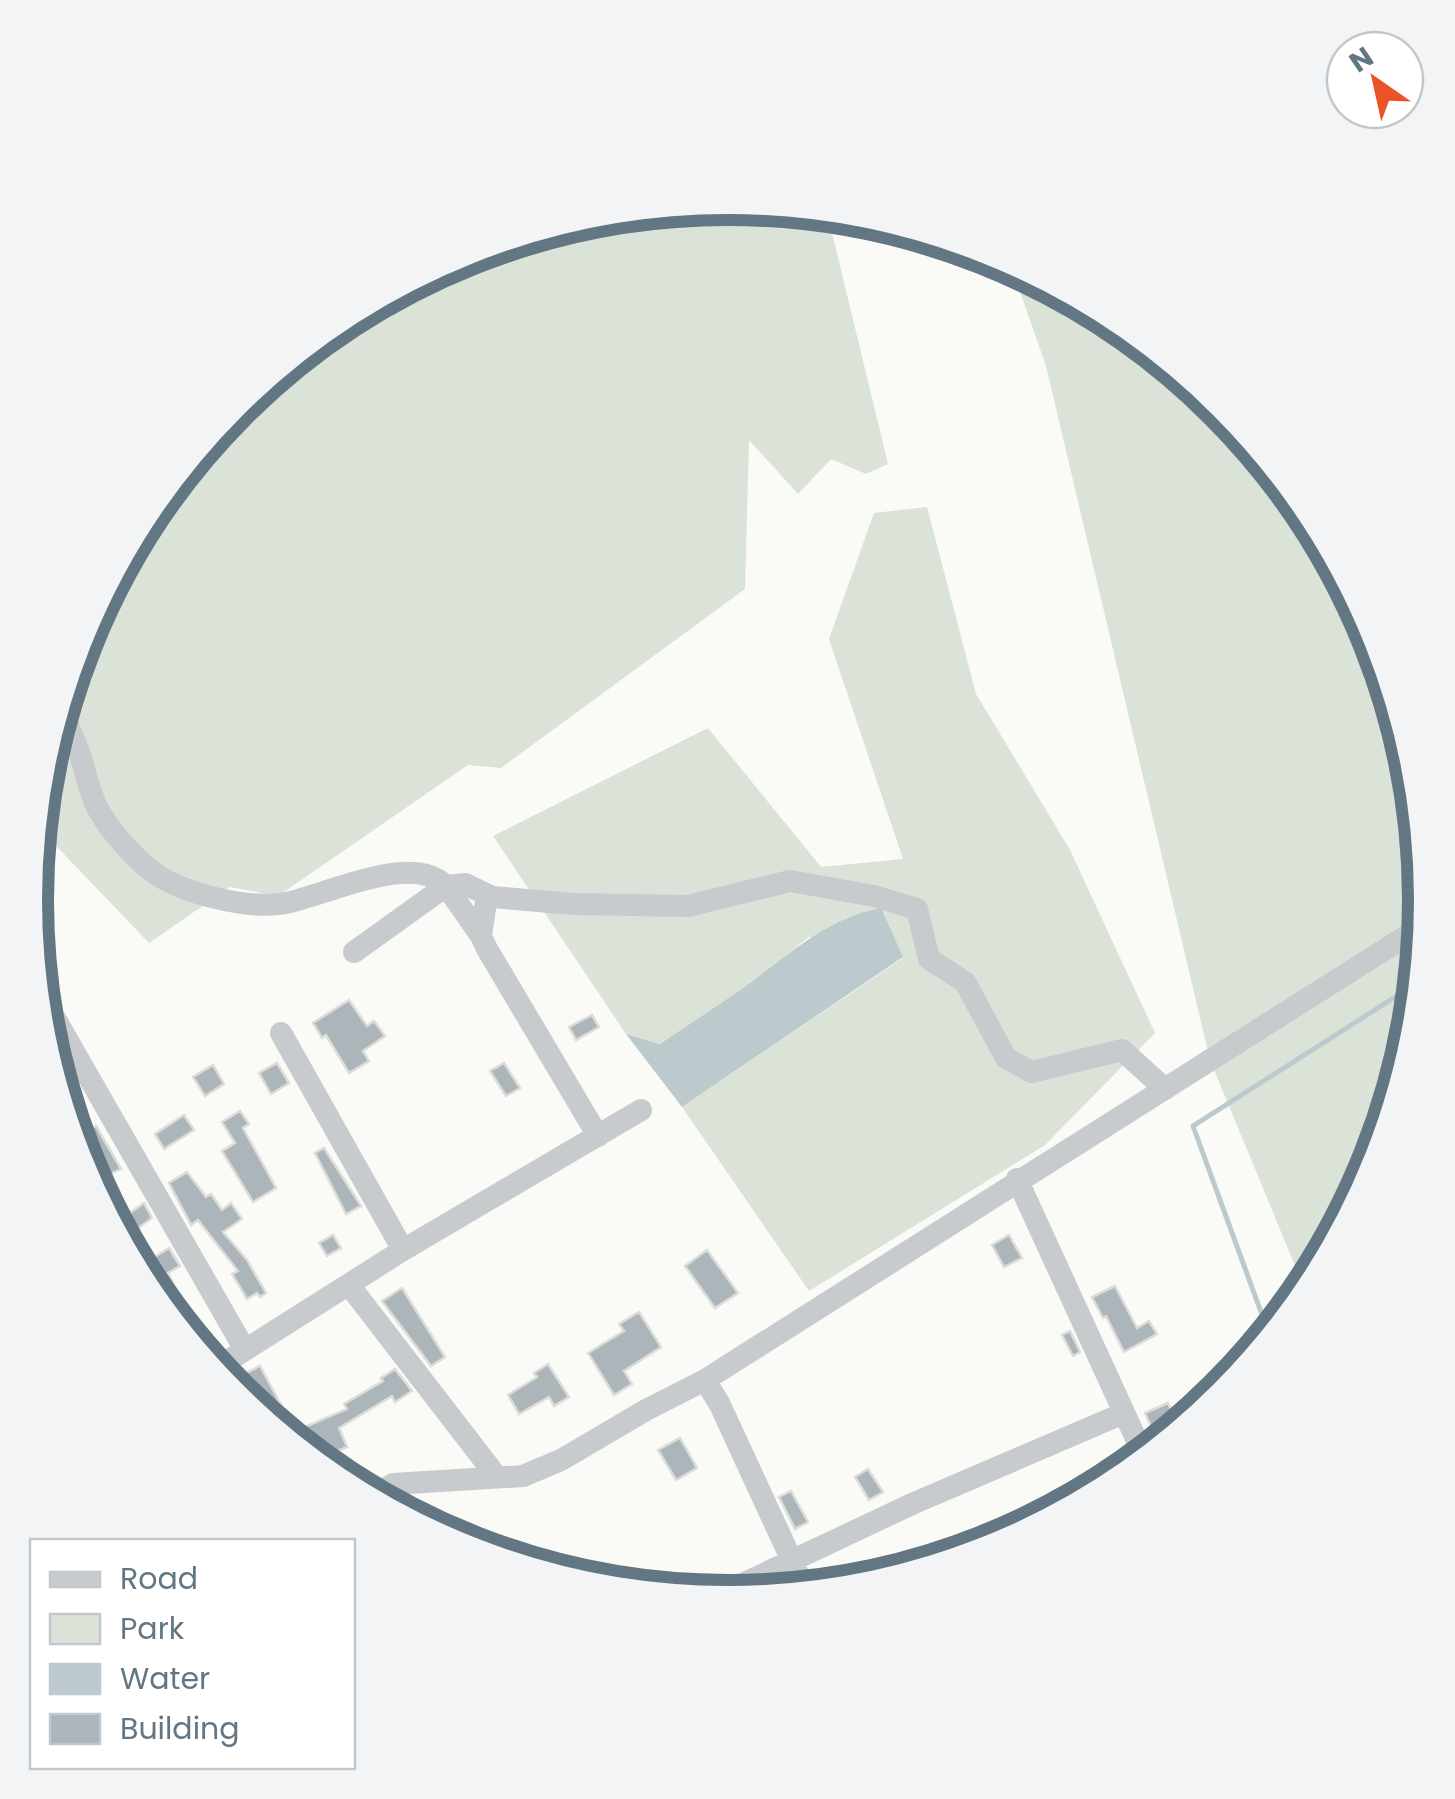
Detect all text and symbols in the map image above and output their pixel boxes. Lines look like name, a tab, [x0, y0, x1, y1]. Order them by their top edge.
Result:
north arrow	[1325, 30, 1425, 130]
text: N	[1342, 38, 1381, 82]
legend	[30, 1539, 355, 1769]
text: Road	[120, 1557, 198, 1600]
text: Park	[120, 1607, 185, 1650]
text: Water	[120, 1657, 210, 1700]
text: Building	[120, 1707, 240, 1750]

